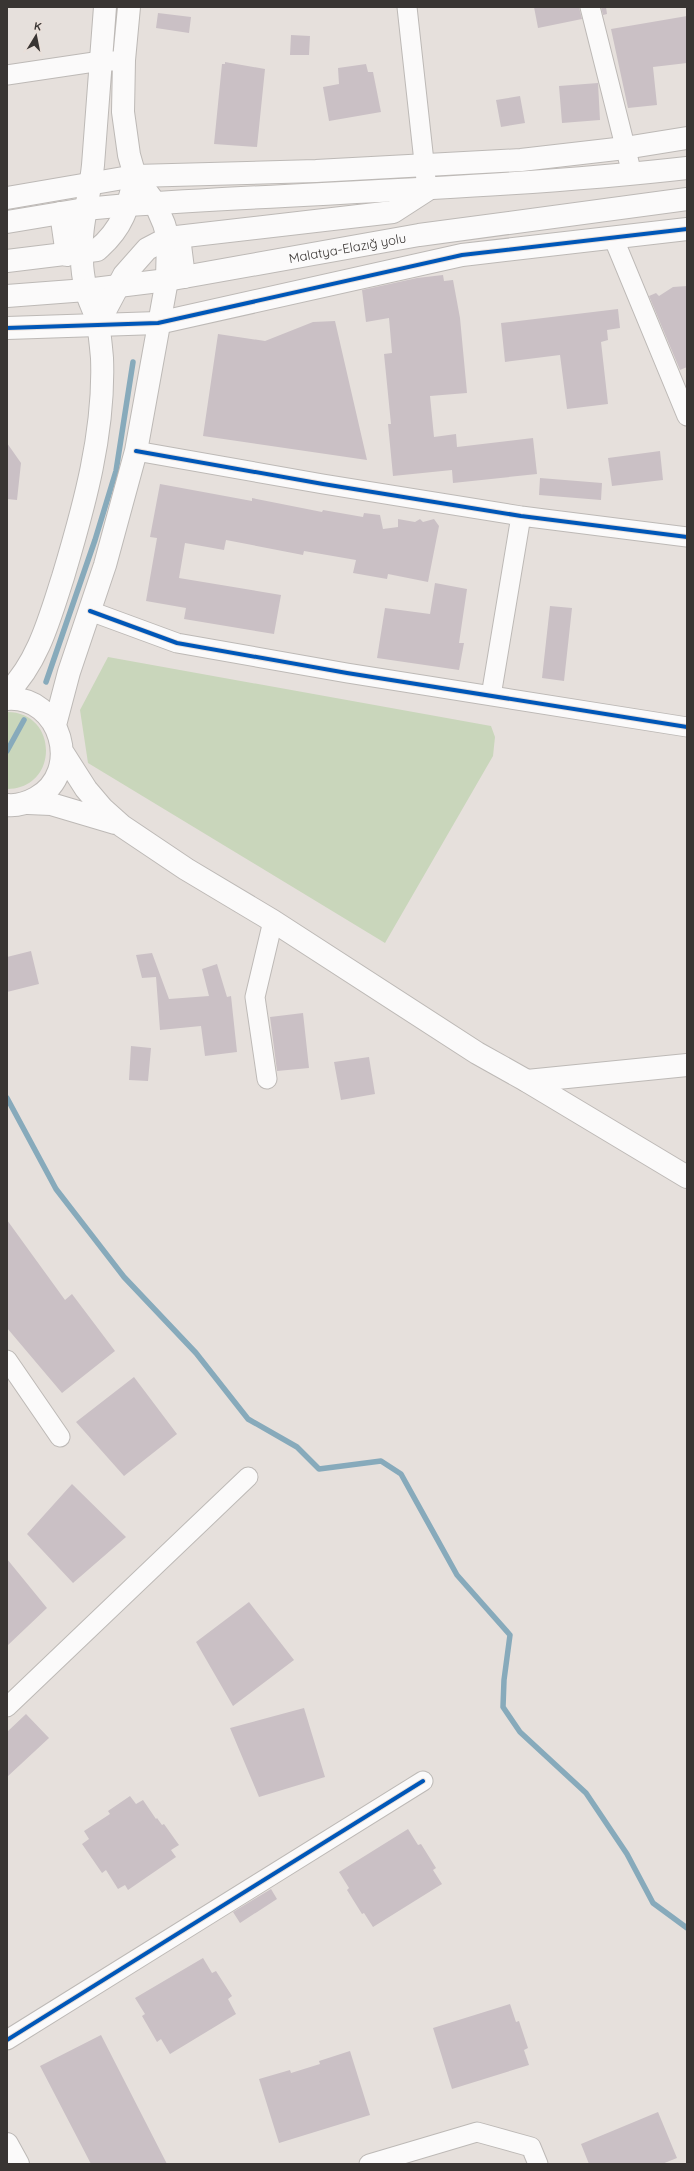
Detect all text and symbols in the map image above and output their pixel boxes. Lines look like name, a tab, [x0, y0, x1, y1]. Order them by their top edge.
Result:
north arrow	[16, 16, 56, 56]
text: K	[33, 19, 43, 34]
street label: Malatya-Elazığ yolu	[287, 229, 407, 266]

